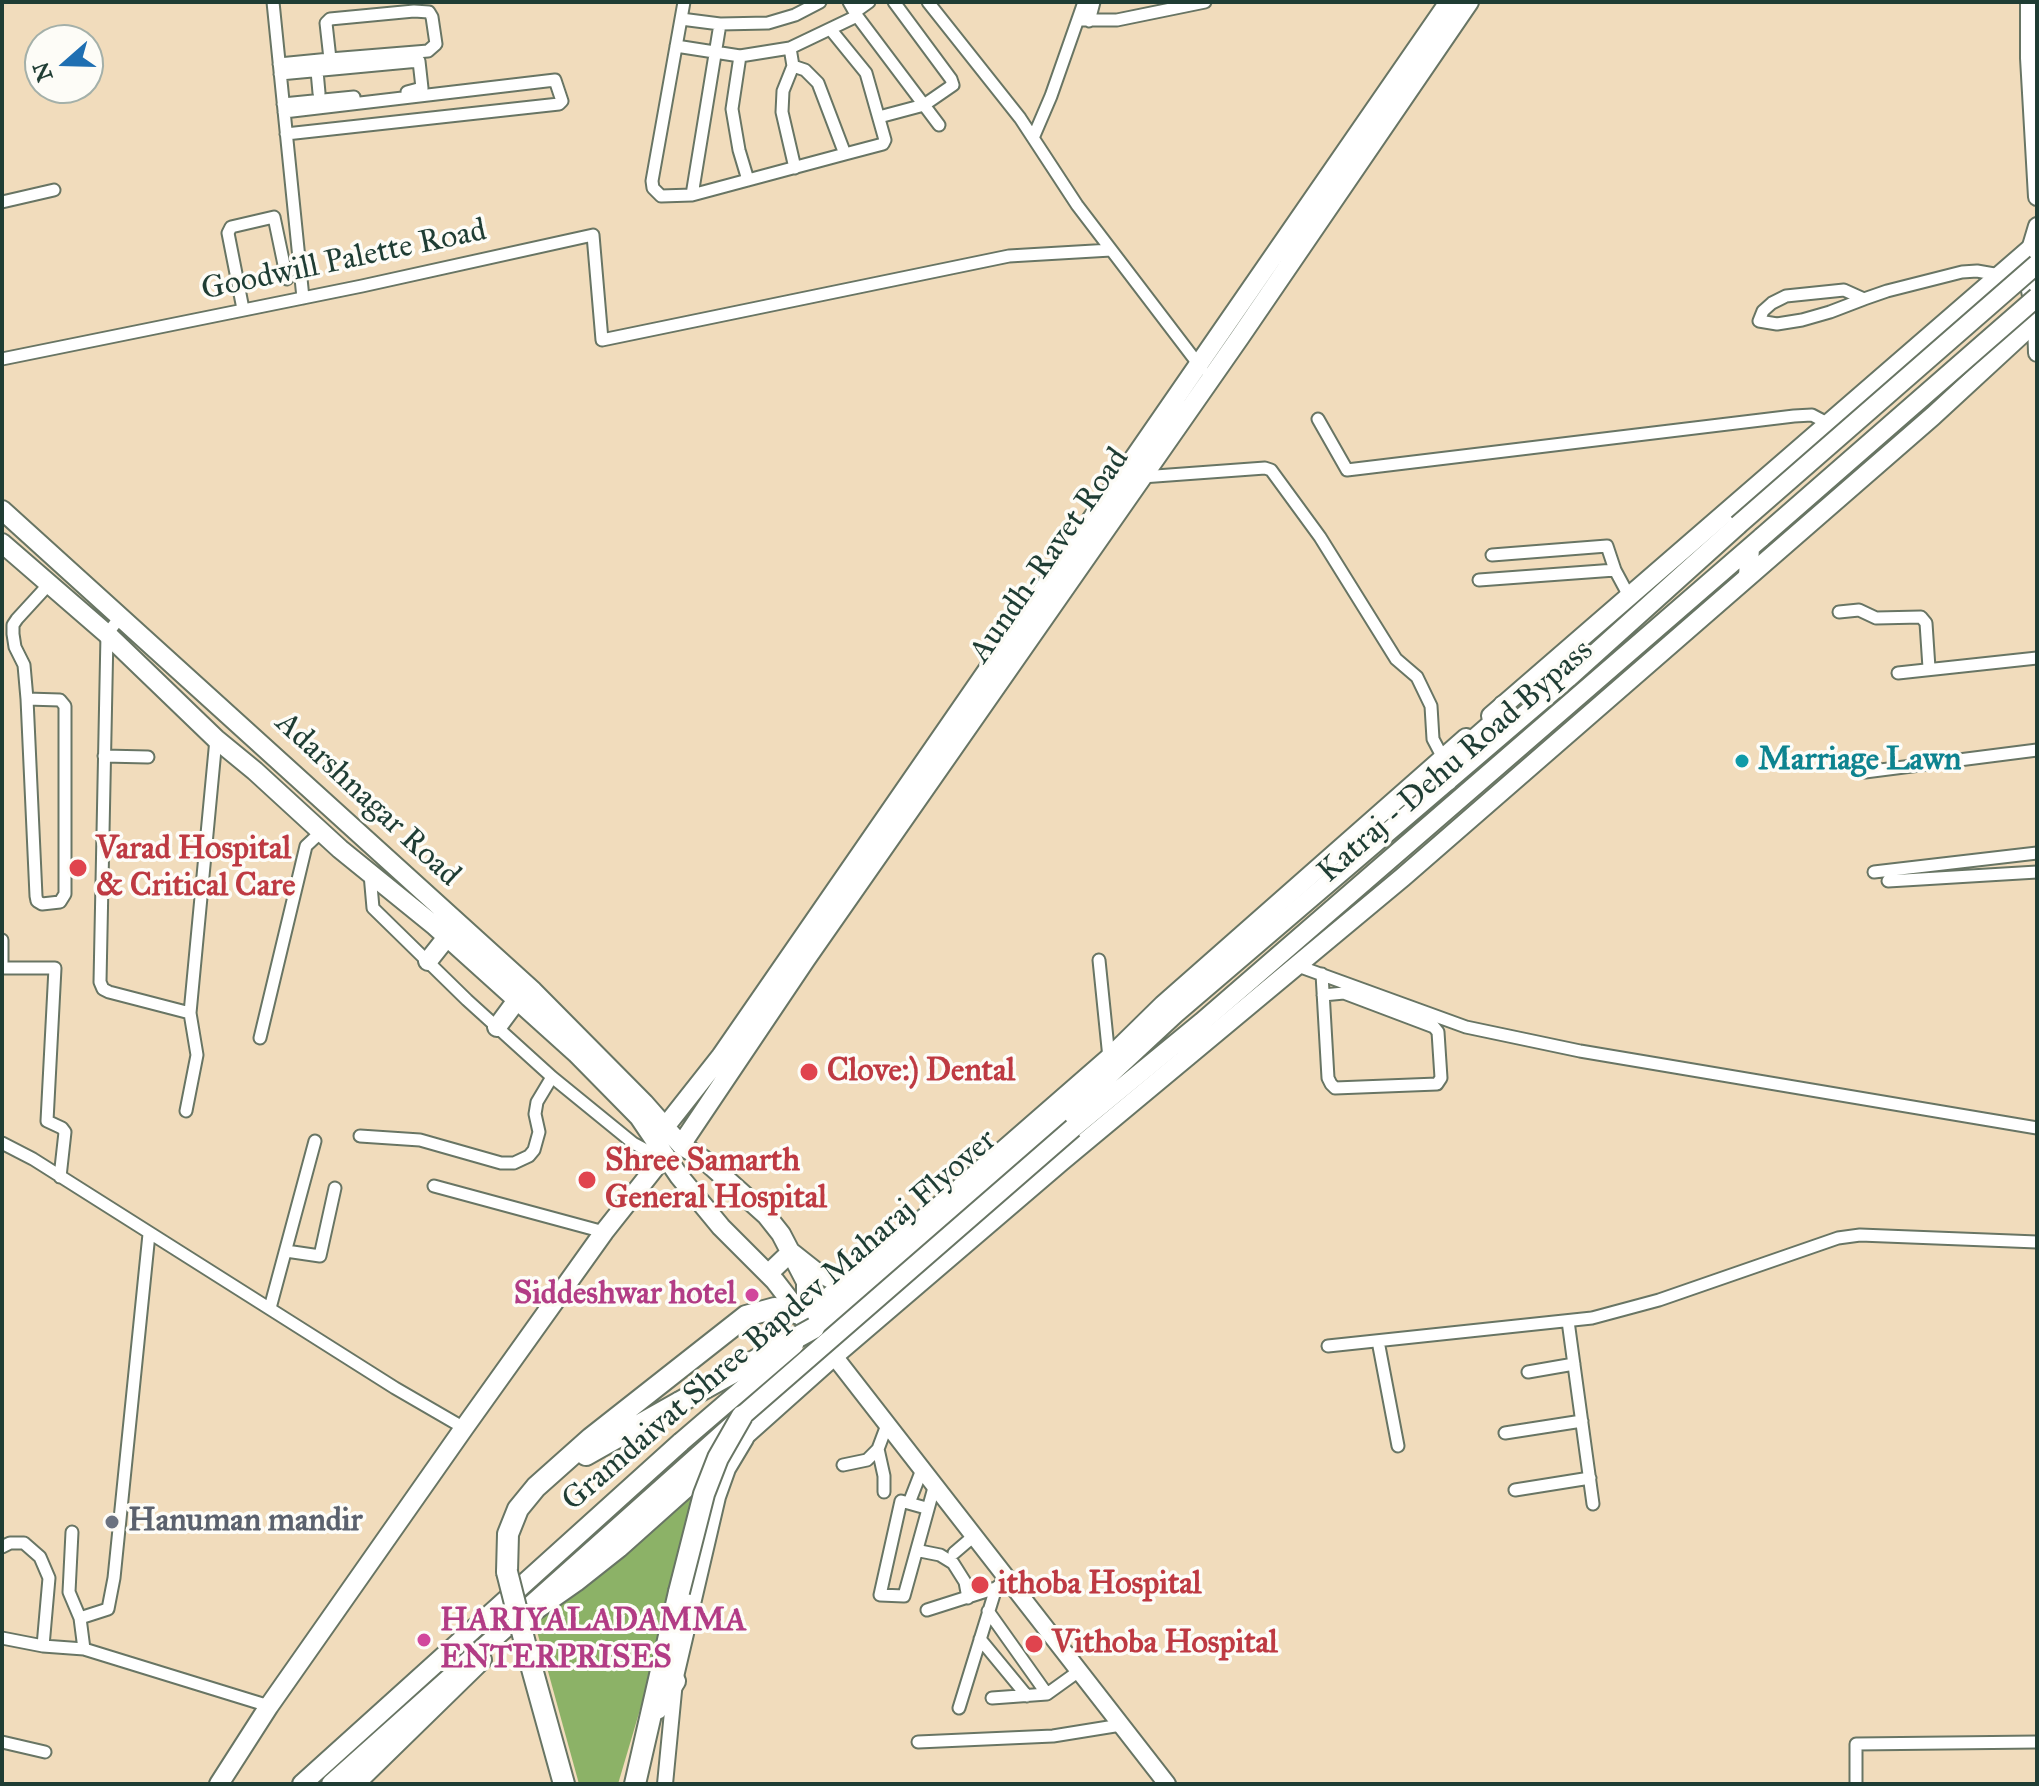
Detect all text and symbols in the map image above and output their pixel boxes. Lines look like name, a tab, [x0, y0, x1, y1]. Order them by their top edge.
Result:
north arrow	[24, 24, 104, 104]
text: N	[27, 58, 59, 85]
street label: Goodwill Palette Road	[198, 212, 490, 310]
street label: Aundh-Ravet Road	[962, 441, 1138, 671]
street label: Katraj - Dehu Road Bypass	[1311, 632, 1601, 892]
street label: Adarshnagar Road	[267, 705, 467, 895]
place label: Marriage Lawn	[1758, 742, 1961, 780]
marker: Marriage Lawn	[1733, 752, 1751, 770]
place label: Varad Hospital & Critical Care	[96, 831, 295, 906]
marker: Varad Hospital & Critical Care	[67, 857, 89, 879]
place label: Clove:) Dental	[827, 1053, 1015, 1091]
marker: Clove:) Dental	[798, 1061, 820, 1083]
street label: Gramdaivat Shree Bapdev Maharaj Flyover	[555, 1122, 1005, 1520]
place label: Shree Samarth General Hospital	[605, 1143, 827, 1218]
marker: Shree Samarth General Hospital	[576, 1169, 598, 1191]
place label: Siddeshwar hotel	[514, 1276, 736, 1314]
marker: Siddeshwar hotel	[743, 1286, 761, 1304]
place label: Hanuman mandir	[128, 1503, 363, 1541]
marker: Hanuman mandir	[103, 1513, 121, 1531]
place label: ithoba Hospital	[998, 1566, 1201, 1604]
marker: ithoba Hospital	[969, 1574, 991, 1596]
place label: HARIYALADAMMA ENTERPRISES	[440, 1603, 747, 1678]
place label: Vithoba Hospital	[1052, 1625, 1278, 1663]
marker: HARIYALADAMMA ENTERPRISES	[415, 1631, 433, 1649]
marker: Vithoba Hospital	[1023, 1633, 1045, 1655]

